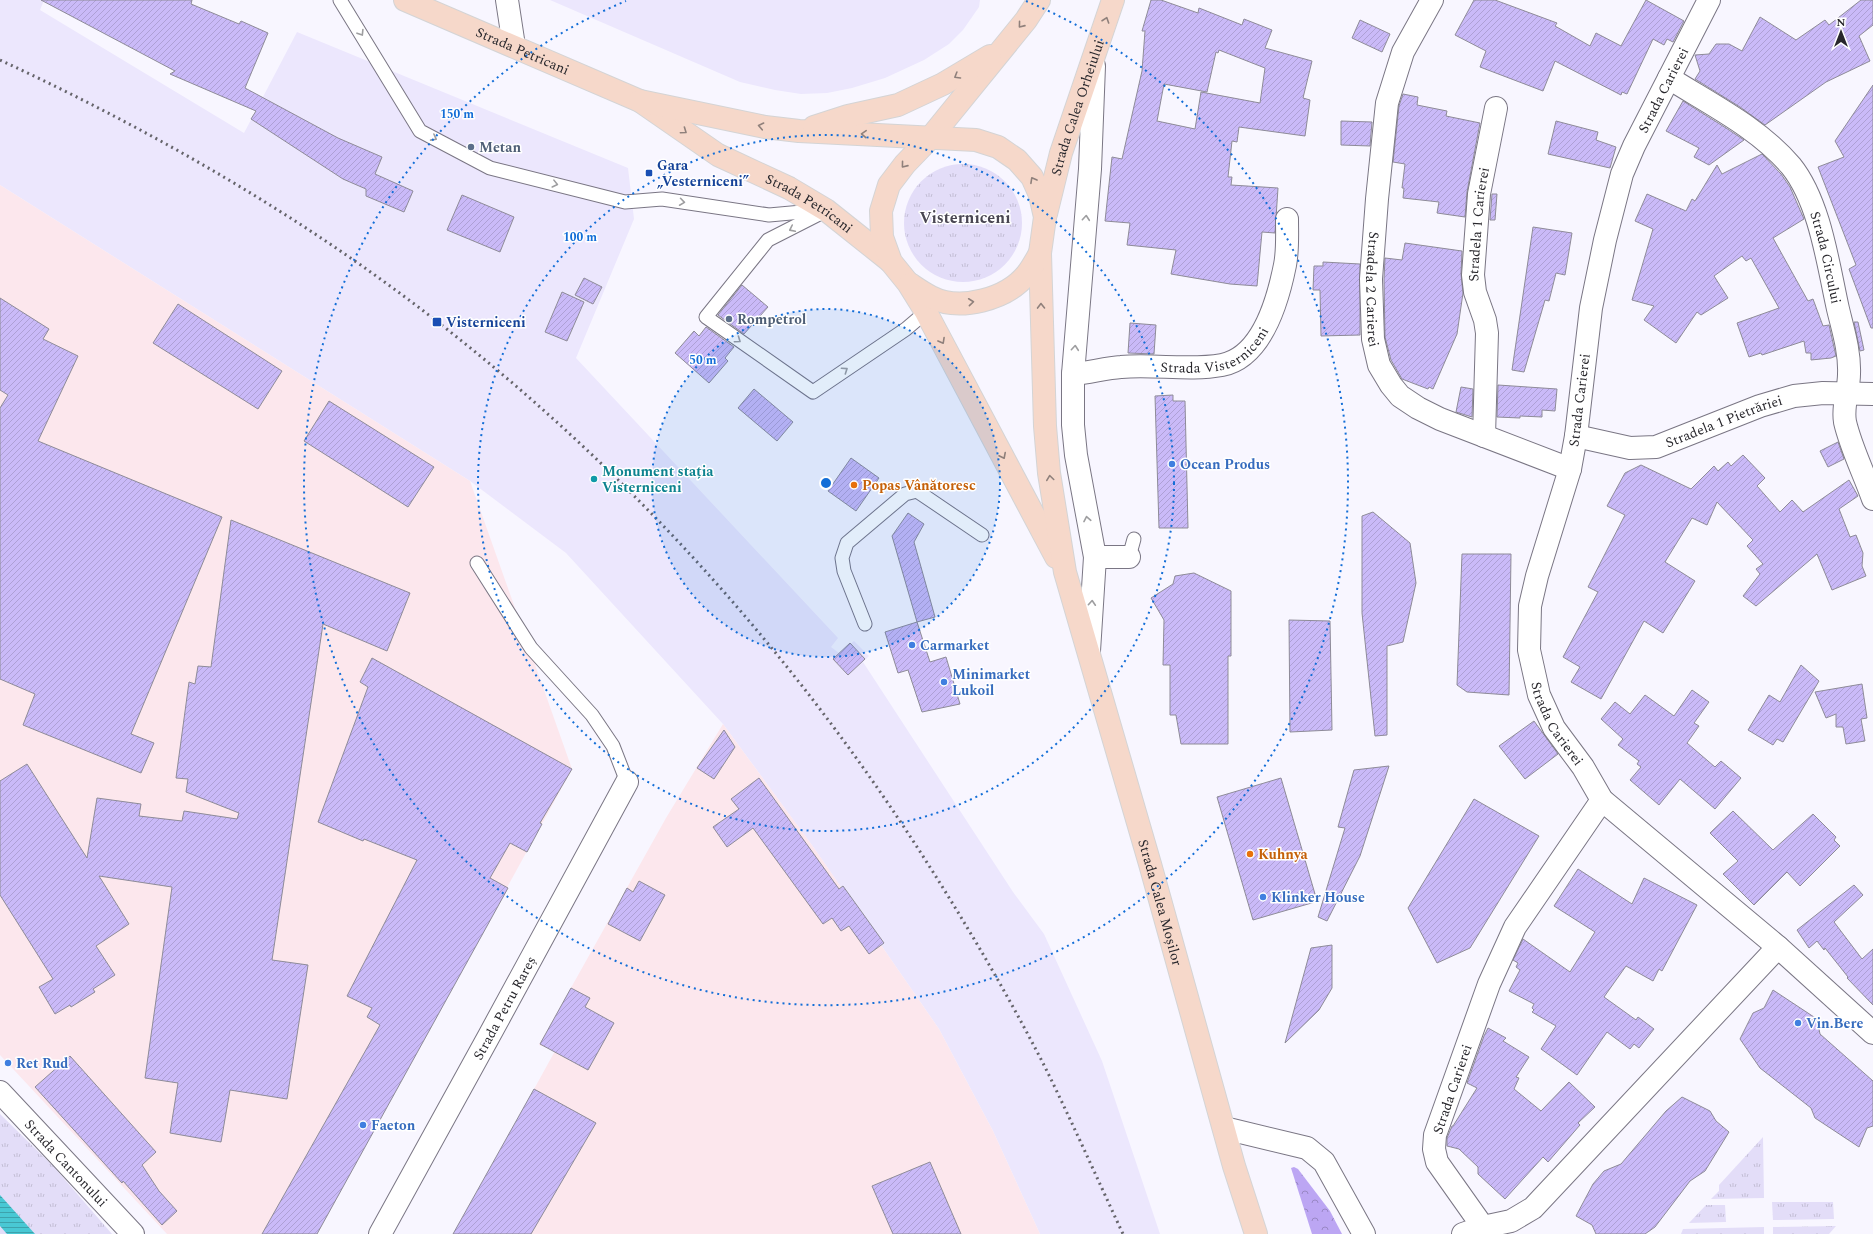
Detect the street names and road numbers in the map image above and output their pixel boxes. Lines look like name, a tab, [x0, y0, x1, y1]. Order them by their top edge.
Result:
street label: Strada Petricani	[472, 22, 572, 80]
street label: Strada Calea Orheiului	[1046, 37, 1110, 178]
street label: Strada Carierei	[1633, 44, 1694, 137]
street label: Stradela 1 Carierei	[1463, 165, 1495, 283]
street label: Strada Petricani	[762, 168, 857, 239]
street label: Strada Circului	[1804, 208, 1847, 306]
street label: Stradela 2 Carierei	[1360, 231, 1385, 349]
street label: Strada Visterniceni	[1160, 323, 1274, 379]
street label: Strada Carierei	[1563, 352, 1596, 448]
street label: Stradela 1 Pietrăriei	[1662, 390, 1785, 453]
street label: Strada Carierei	[1525, 680, 1588, 770]
street label: Strada Calea Moșilor	[1132, 837, 1188, 969]
street label: Strada Petru Rareș	[468, 952, 542, 1064]
street label: Strada Carierei	[1427, 1041, 1478, 1137]
street label: Strada Cantonului	[19, 1115, 112, 1212]

